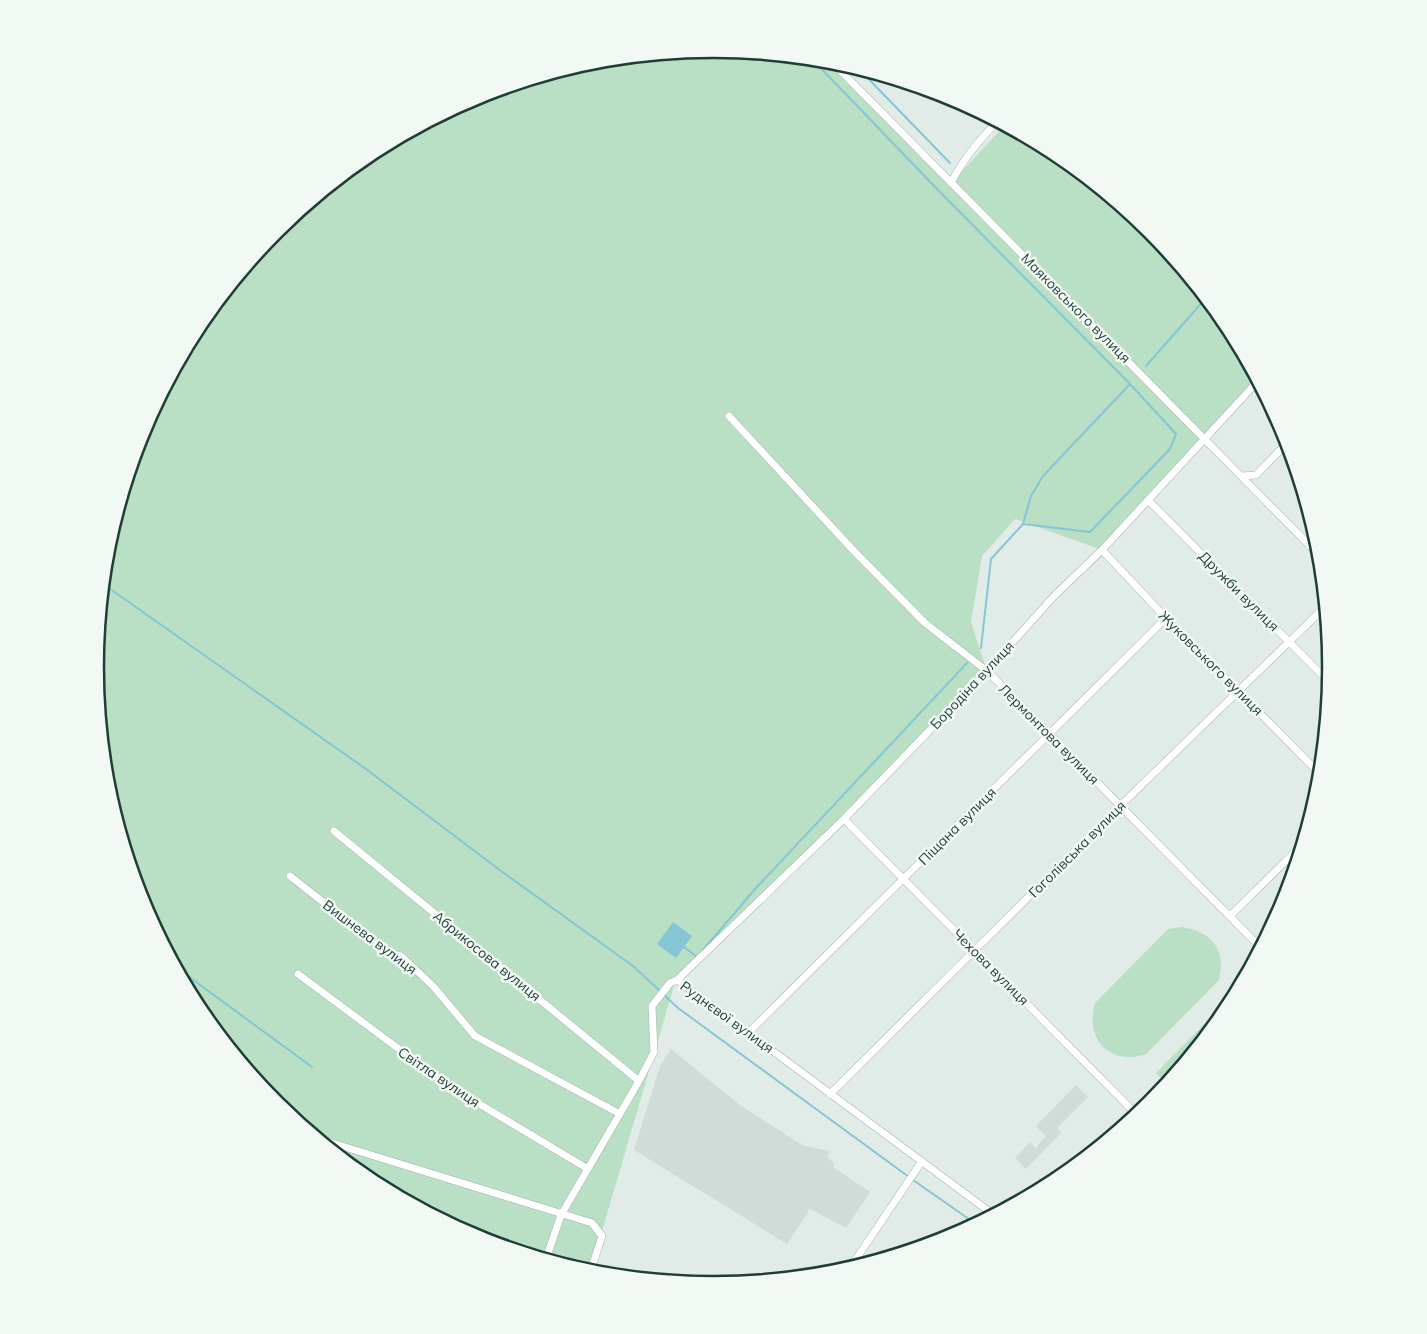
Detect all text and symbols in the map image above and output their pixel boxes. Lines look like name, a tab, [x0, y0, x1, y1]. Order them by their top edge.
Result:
street label: Маяковського вулиця	[1017, 249, 1135, 367]
street label: Дружби вулиця	[1195, 547, 1283, 635]
street label: Жуковського вулиця	[1155, 607, 1267, 719]
street label: Бородіна вулиця	[926, 637, 1018, 733]
street label: Лермонтова вулиця	[995, 680, 1103, 788]
street label: Піщана вулиця	[914, 783, 1000, 869]
street label: Гоголівська вулиця	[1025, 797, 1129, 901]
street label: Вишнева вулиця	[319, 896, 421, 978]
street label: Абрикосова вулиця	[429, 907, 545, 1005]
street label: Чехова вулиця	[949, 925, 1033, 1009]
street label: Руднєвої вулиця	[677, 977, 777, 1057]
street label: Світла вулиця	[394, 1043, 484, 1111]

